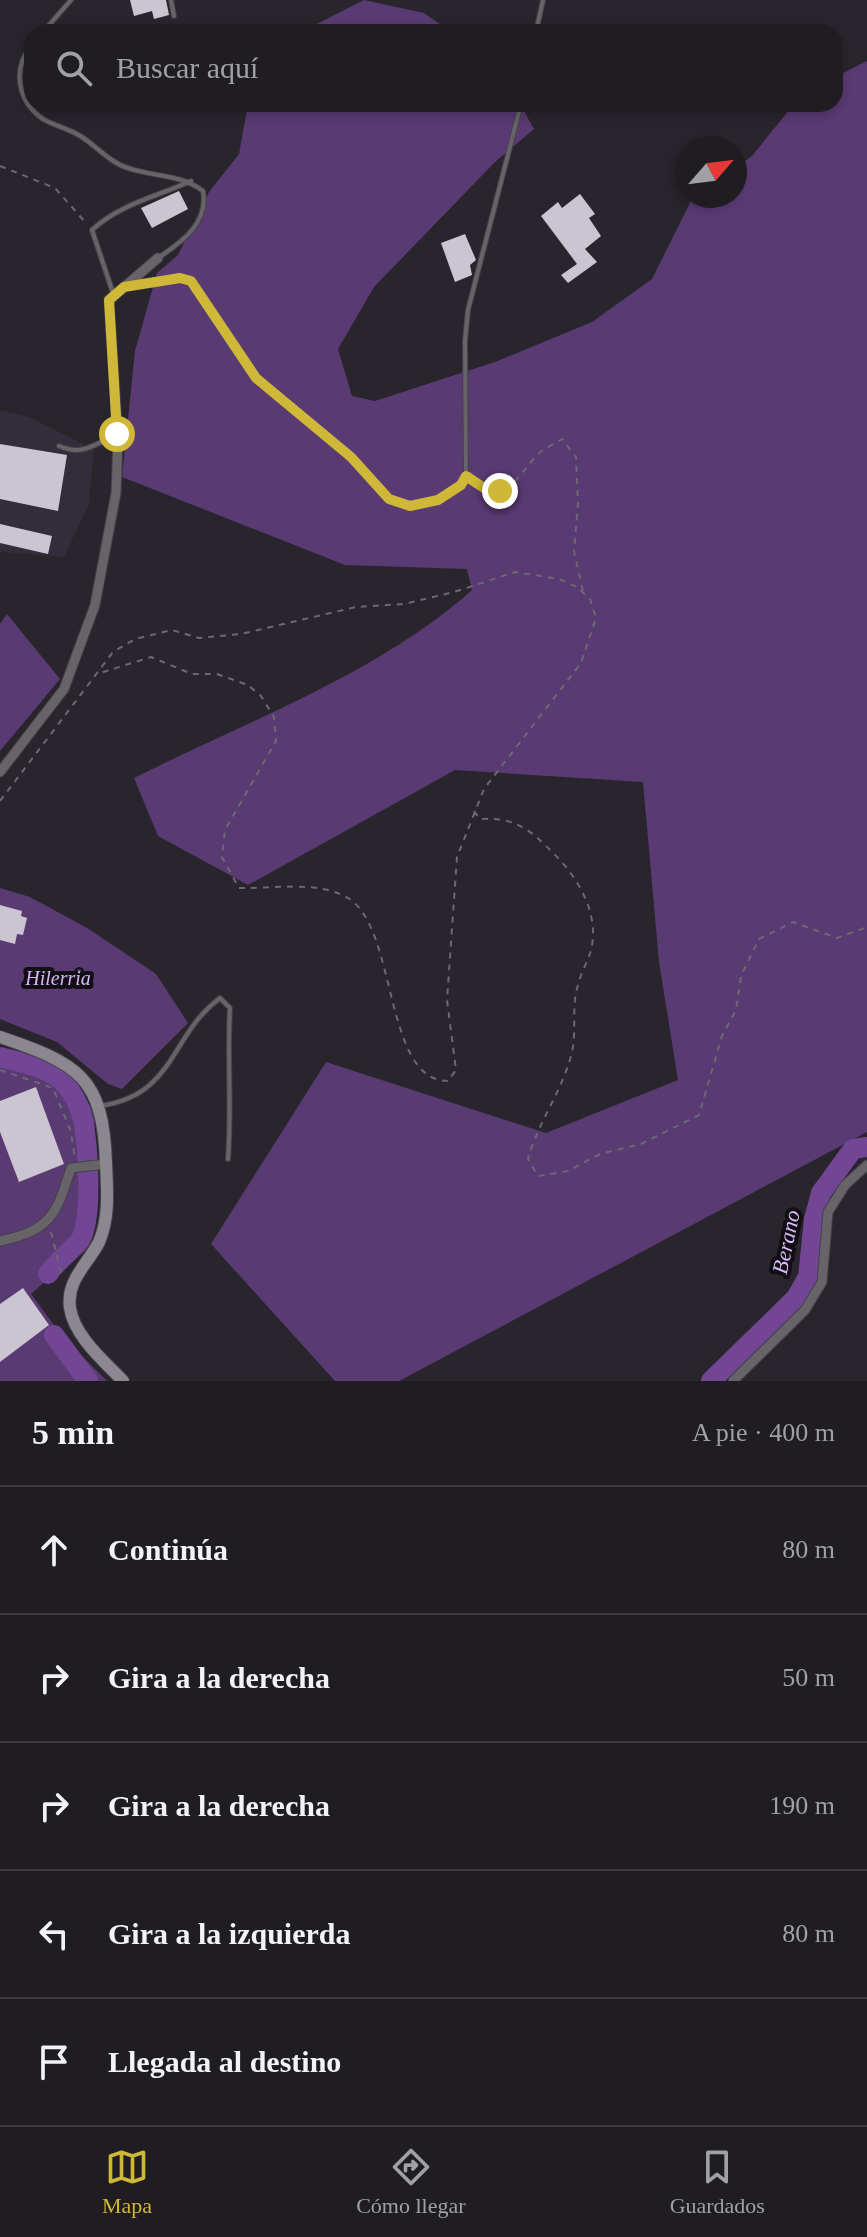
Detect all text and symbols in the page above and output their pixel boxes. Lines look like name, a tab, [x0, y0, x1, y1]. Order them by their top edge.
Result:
search box	[24, 24, 843, 112]
icon: search	[52, 46, 96, 90]
text: Buscar aquí	[116, 51, 258, 84]
north arrow	[675, 136, 747, 208]
route start	[99, 416, 135, 452]
route end	[482, 473, 518, 509]
park label: Hilerria	[24, 967, 91, 989]
water label: Berano	[767, 1208, 805, 1276]
text: 5 min	[32, 1414, 114, 1451]
text: A pie · 400 m	[692, 1418, 835, 1447]
icon: ahead	[32, 1528, 76, 1572]
text: Continúa	[108, 1533, 228, 1566]
text: 80 m	[782, 1535, 835, 1564]
icon: right	[32, 1656, 76, 1700]
text: Gira a la derecha	[108, 1661, 330, 1694]
text: 50 m	[782, 1663, 835, 1692]
icon: right	[32, 1784, 76, 1828]
text: Gira a la derecha	[108, 1789, 330, 1822]
text: 190 m	[769, 1791, 835, 1820]
icon: left	[32, 1912, 76, 1956]
text: Gira a la izquierda	[108, 1917, 351, 1950]
text: 80 m	[782, 1919, 835, 1948]
icon: arrive	[32, 2040, 76, 2084]
text: Llegada al destino	[108, 2045, 341, 2078]
tab: Mapa	[102, 2145, 152, 2219]
tab: Cómo llegar	[356, 2145, 466, 2219]
tab: Guardados	[670, 2145, 765, 2219]

